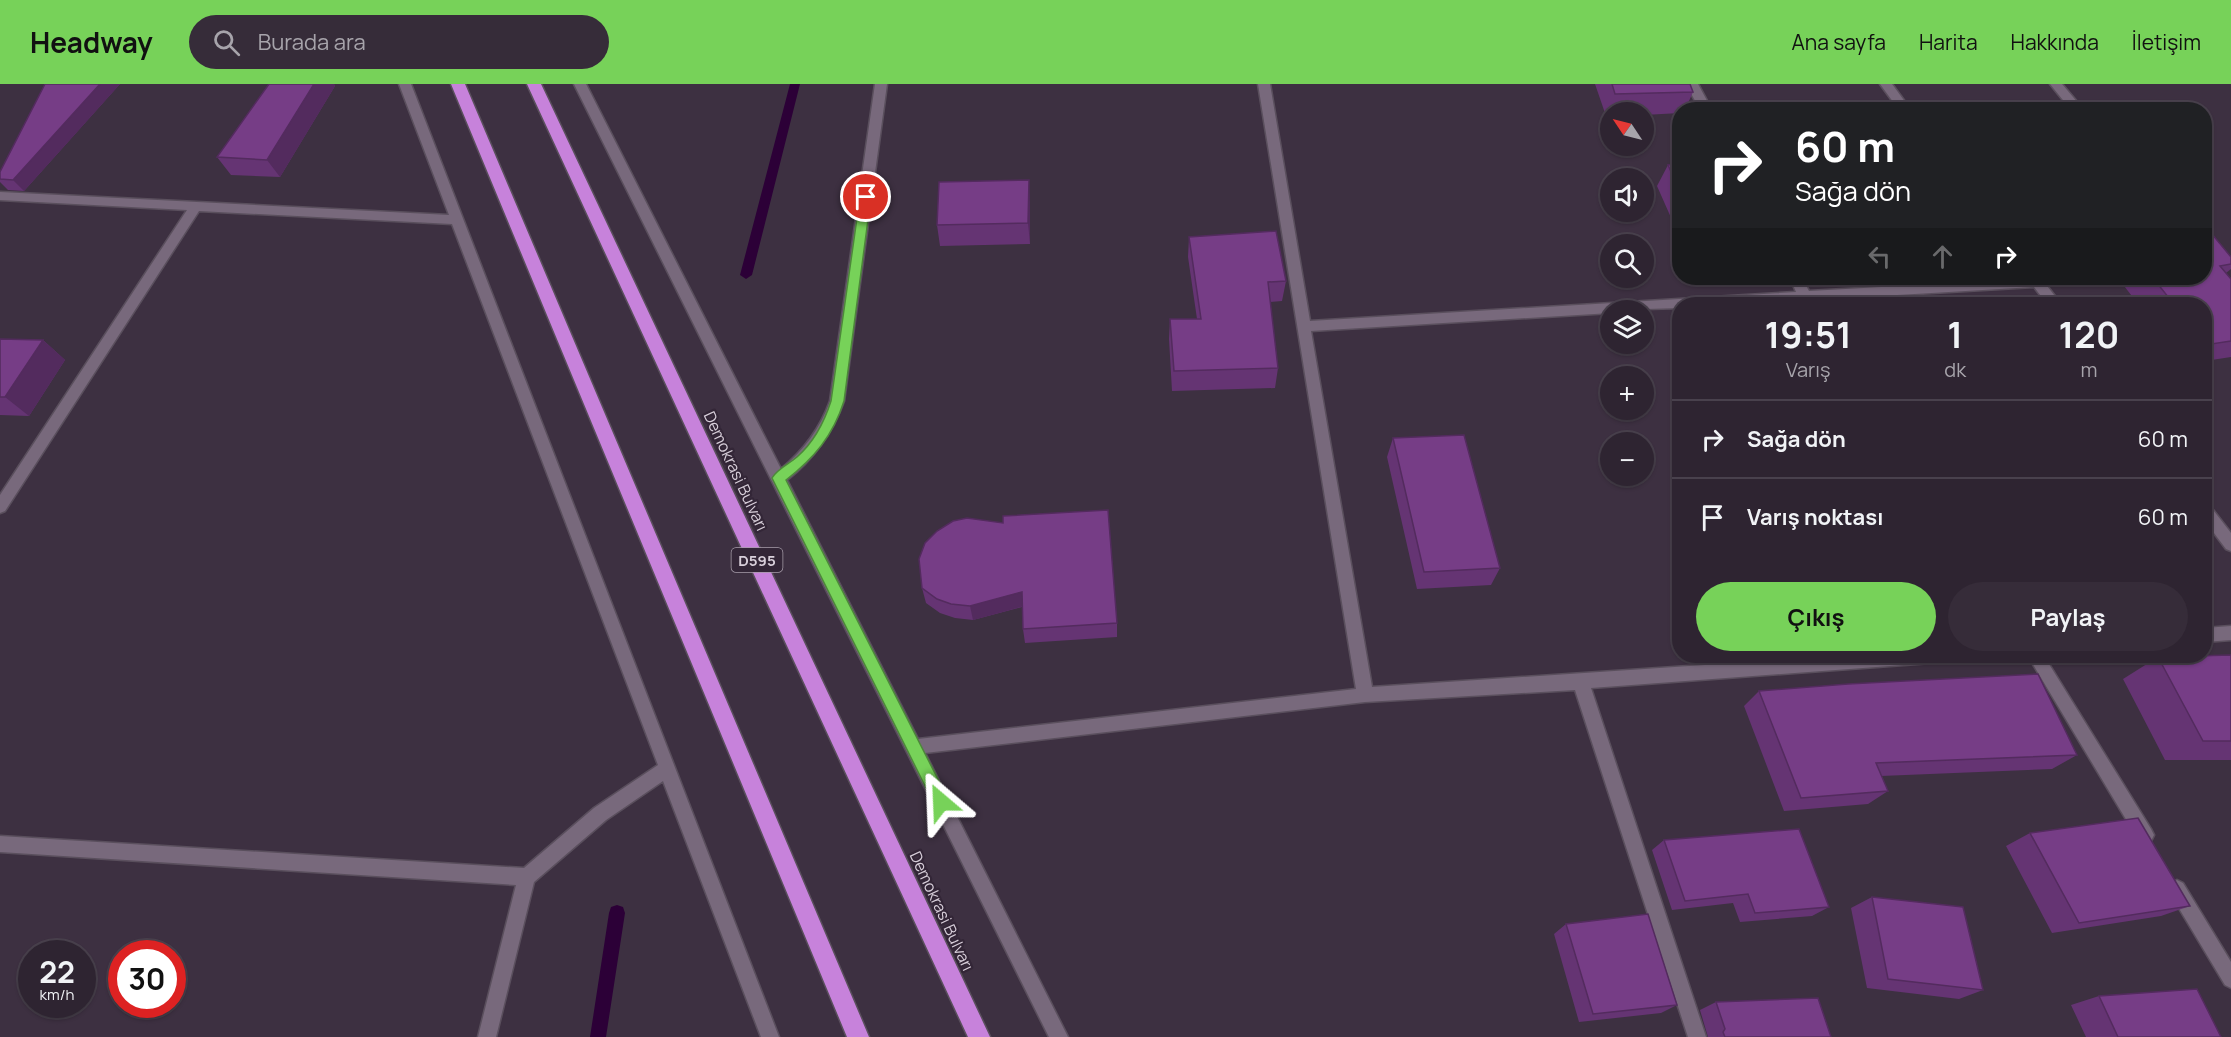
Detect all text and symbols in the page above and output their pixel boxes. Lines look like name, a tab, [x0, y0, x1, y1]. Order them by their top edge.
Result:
search box	[189, 15, 609, 69]
text: Headway	[30, 23, 153, 61]
icon: search	[210, 26, 243, 59]
text: Burada ara	[258, 27, 366, 57]
text: Ana sayfa	[1792, 28, 1886, 56]
text: Harita	[1919, 28, 1978, 56]
text: Hakkında	[2011, 28, 2099, 56]
text: İletişim	[2132, 28, 2201, 56]
north arrow	[1600, 102, 1654, 156]
map controls	[1600, 102, 1654, 486]
text: 60 m	[1795, 117, 1895, 175]
icon: right	[1696, 126, 1774, 204]
button: sound	[1600, 168, 1654, 222]
pin	[840, 171, 891, 222]
text: Sağa dön	[1795, 172, 1911, 209]
icon: arrive	[849, 180, 882, 213]
button: search	[1600, 234, 1654, 288]
icon: left	[1863, 240, 1896, 273]
icon: ahead	[1926, 240, 1959, 273]
icon: right	[1989, 240, 2022, 273]
button: layers	[1600, 300, 1654, 354]
text: 19:51	[1764, 310, 1852, 359]
text: 1	[1947, 310, 1963, 359]
text: 120	[2059, 310, 2119, 359]
text: Varış	[1786, 356, 1830, 383]
text: dk	[1944, 356, 1966, 383]
text: m	[2081, 356, 2098, 383]
button: +	[1600, 366, 1654, 420]
street label: Demokrasi Bulvarı	[699, 408, 773, 534]
icon: right	[1696, 423, 1729, 456]
text: Sağa dön	[1747, 424, 1846, 454]
text: 60 m	[2138, 424, 2188, 454]
button: −	[1600, 432, 1654, 486]
icon: arrive	[1696, 501, 1729, 534]
text: Varış noktası	[1747, 502, 1883, 532]
text: 60 m	[2138, 502, 2188, 532]
road number: D595	[732, 548, 783, 572]
button: Çıkış	[1696, 582, 1936, 651]
button: Paylaş	[1948, 582, 2188, 651]
position arrow	[909, 770, 973, 834]
street label: Demokrasi Bulvarı	[905, 848, 979, 974]
speed limit sign: 30	[108, 940, 186, 1018]
text: 22	[39, 951, 75, 992]
text: km/h	[40, 984, 74, 1005]

